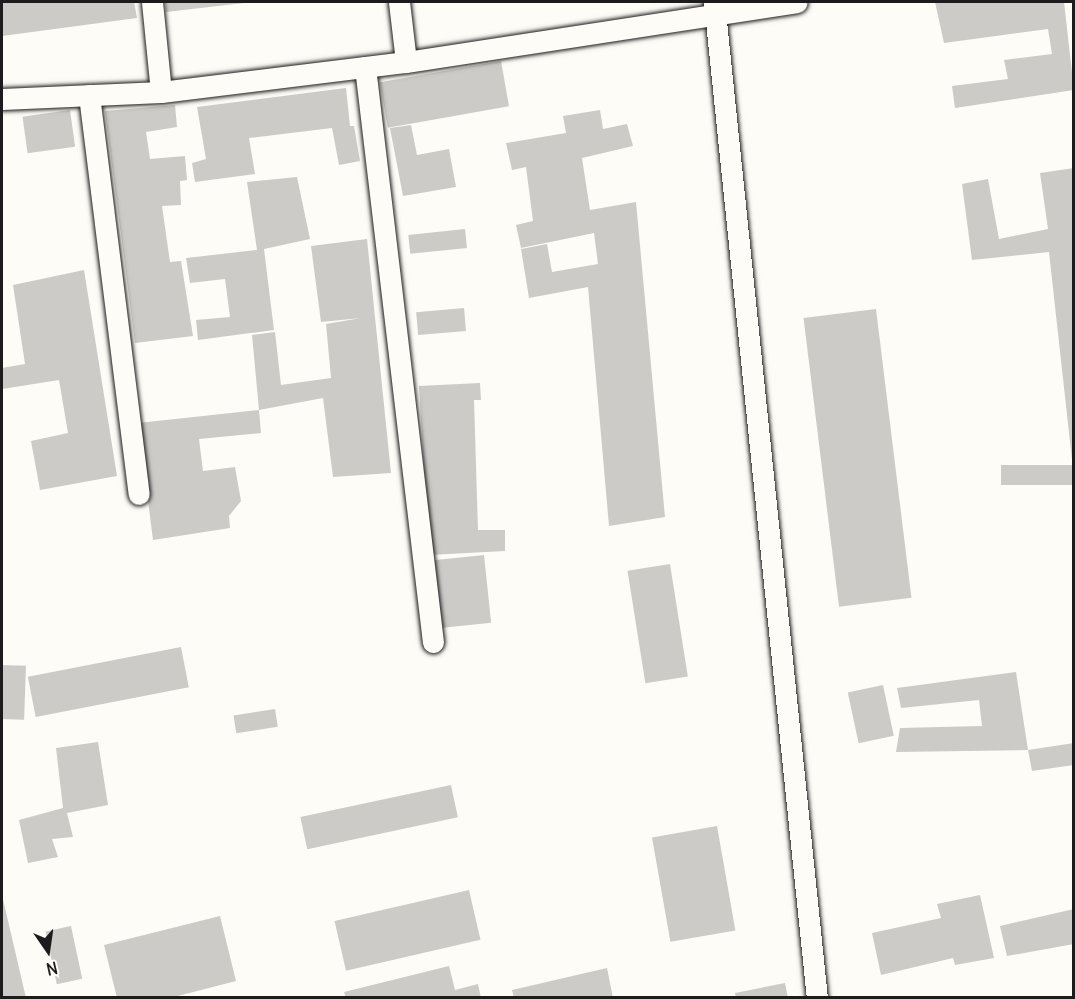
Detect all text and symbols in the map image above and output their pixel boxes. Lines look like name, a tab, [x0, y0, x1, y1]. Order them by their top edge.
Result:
north arrow	[18, 921, 78, 981]
text: N	[44, 958, 60, 980]

